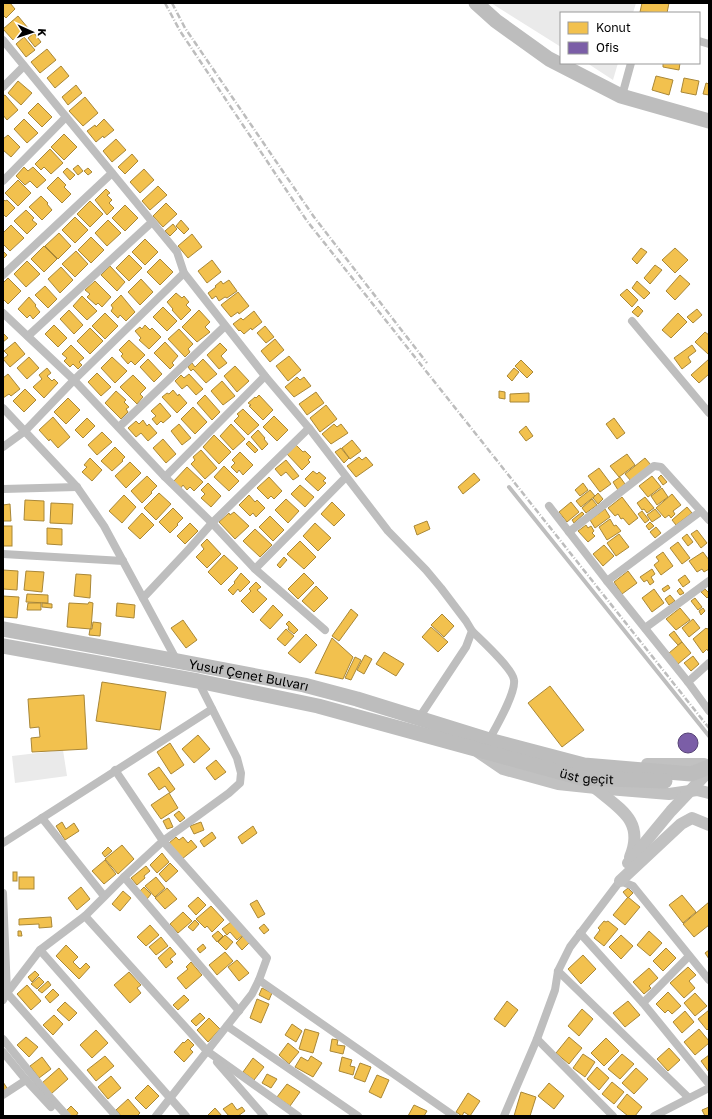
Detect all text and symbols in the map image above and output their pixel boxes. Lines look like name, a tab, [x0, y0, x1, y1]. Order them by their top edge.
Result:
north arrow	[12, 12, 52, 52]
legend	[560, 12, 700, 64]
text: Konut	[596, 20, 631, 35]
text: K	[36, 28, 49, 37]
text: Ofis	[596, 40, 619, 55]
street label: Yusuf Çenet Bulvarı	[187, 655, 311, 694]
street label: üst geçit	[558, 765, 614, 787]

